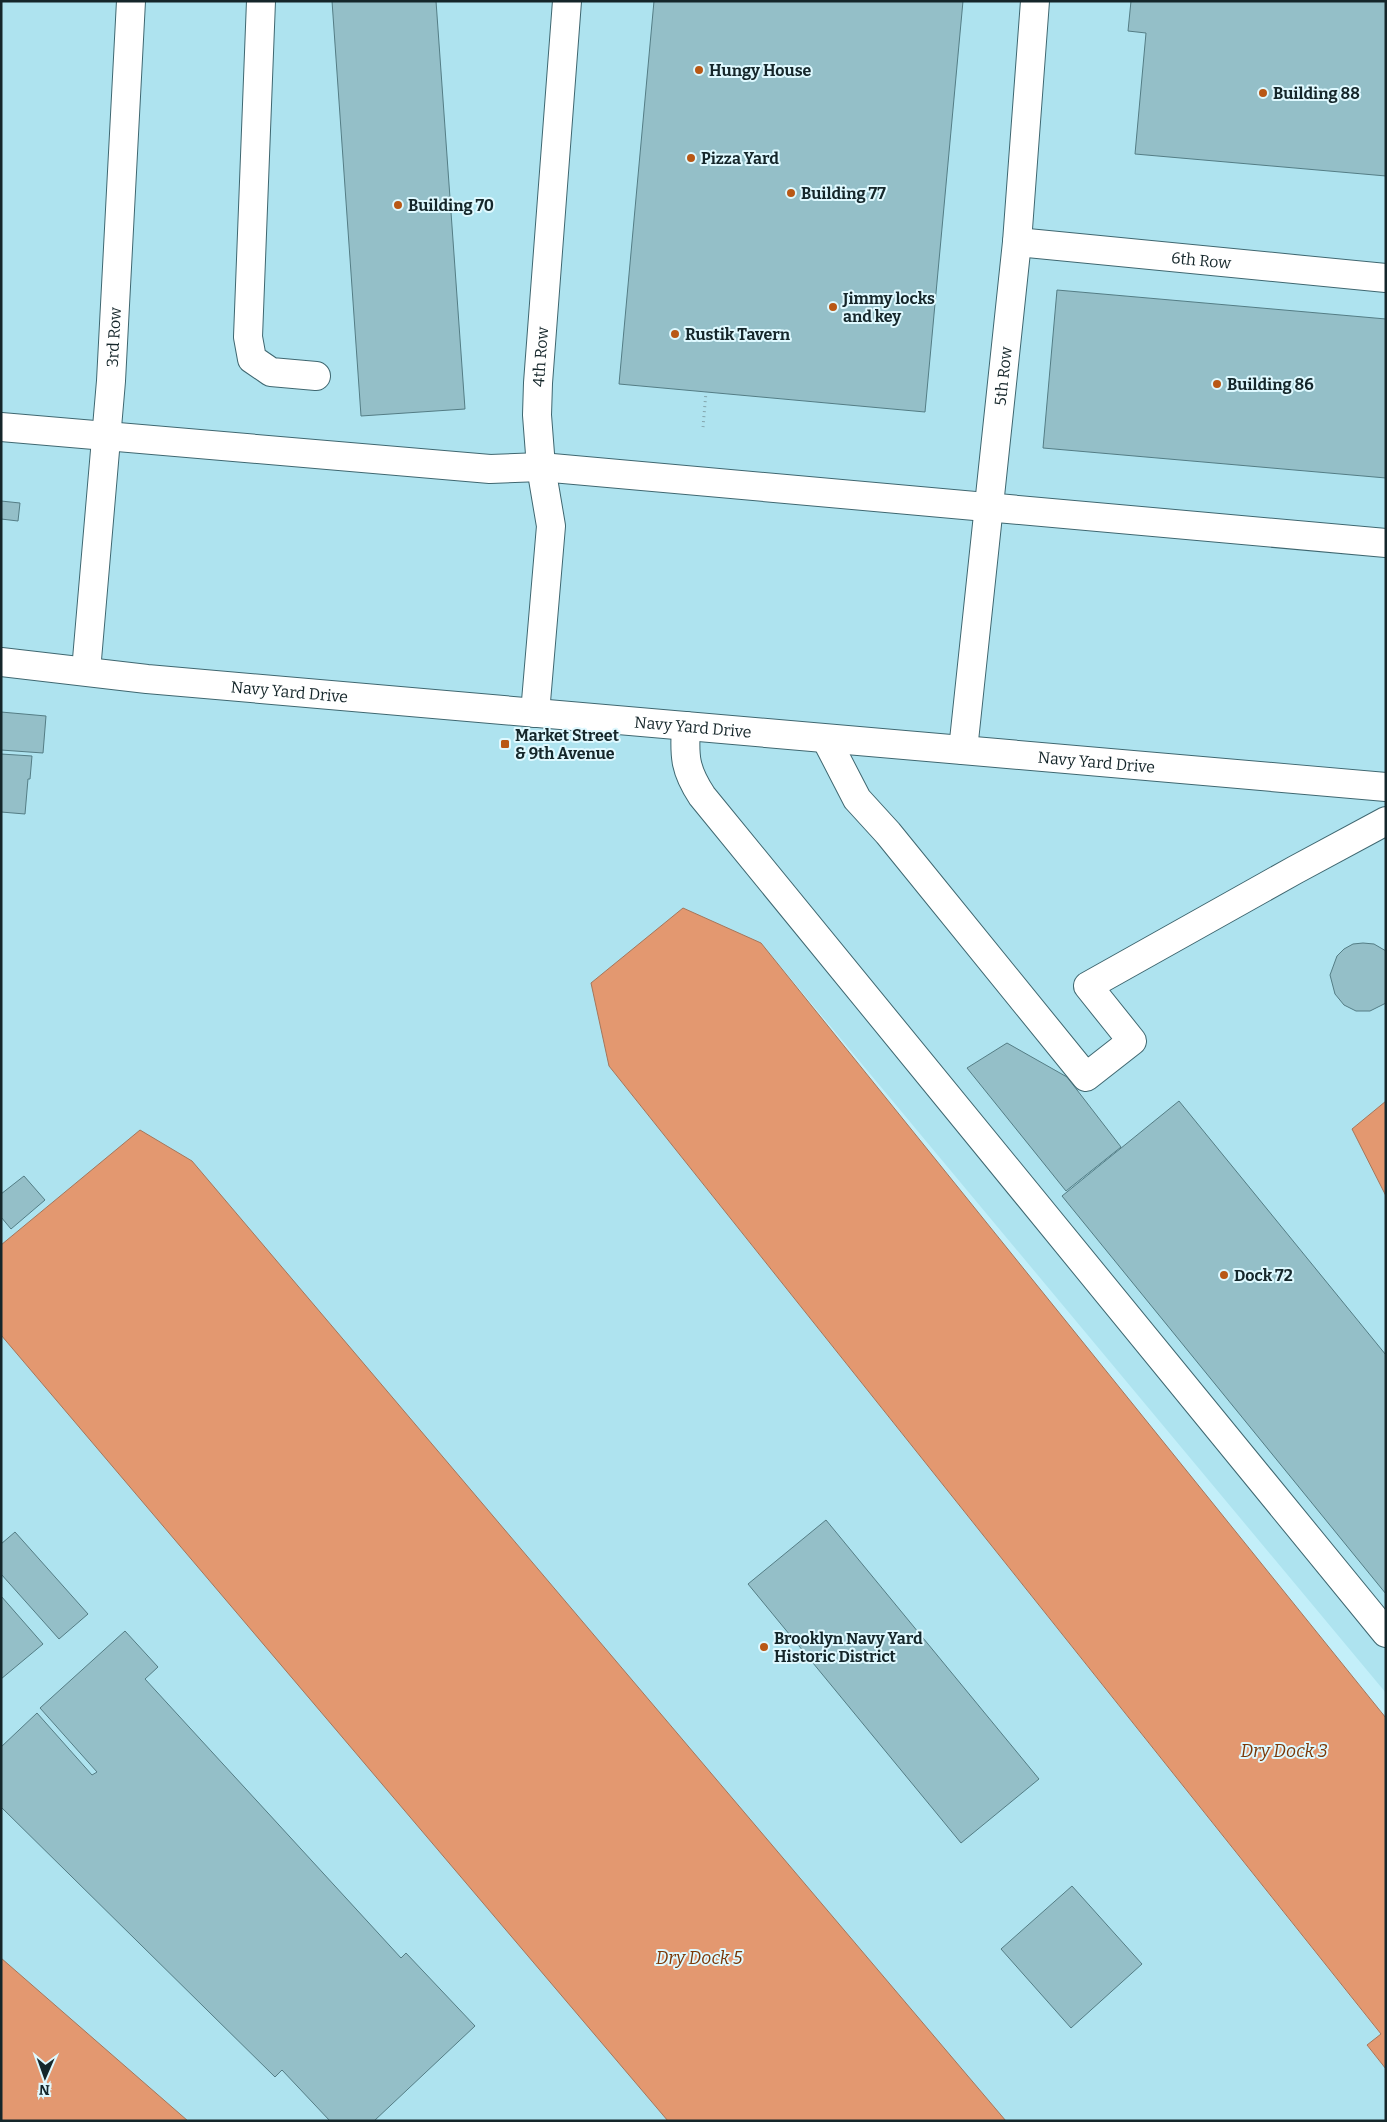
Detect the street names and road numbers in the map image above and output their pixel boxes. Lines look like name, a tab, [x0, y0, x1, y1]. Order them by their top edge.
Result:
street label: 6th Row	[1170, 248, 1232, 273]
street label: 3rd Row	[103, 306, 125, 368]
street label: 4th Row	[529, 326, 552, 387]
street label: 5th Row	[991, 346, 1016, 407]
street label: Navy Yard Drive	[230, 677, 349, 706]
street label: Navy Yard Drive	[633, 713, 752, 742]
street label: Navy Yard Drive	[1037, 748, 1156, 777]

